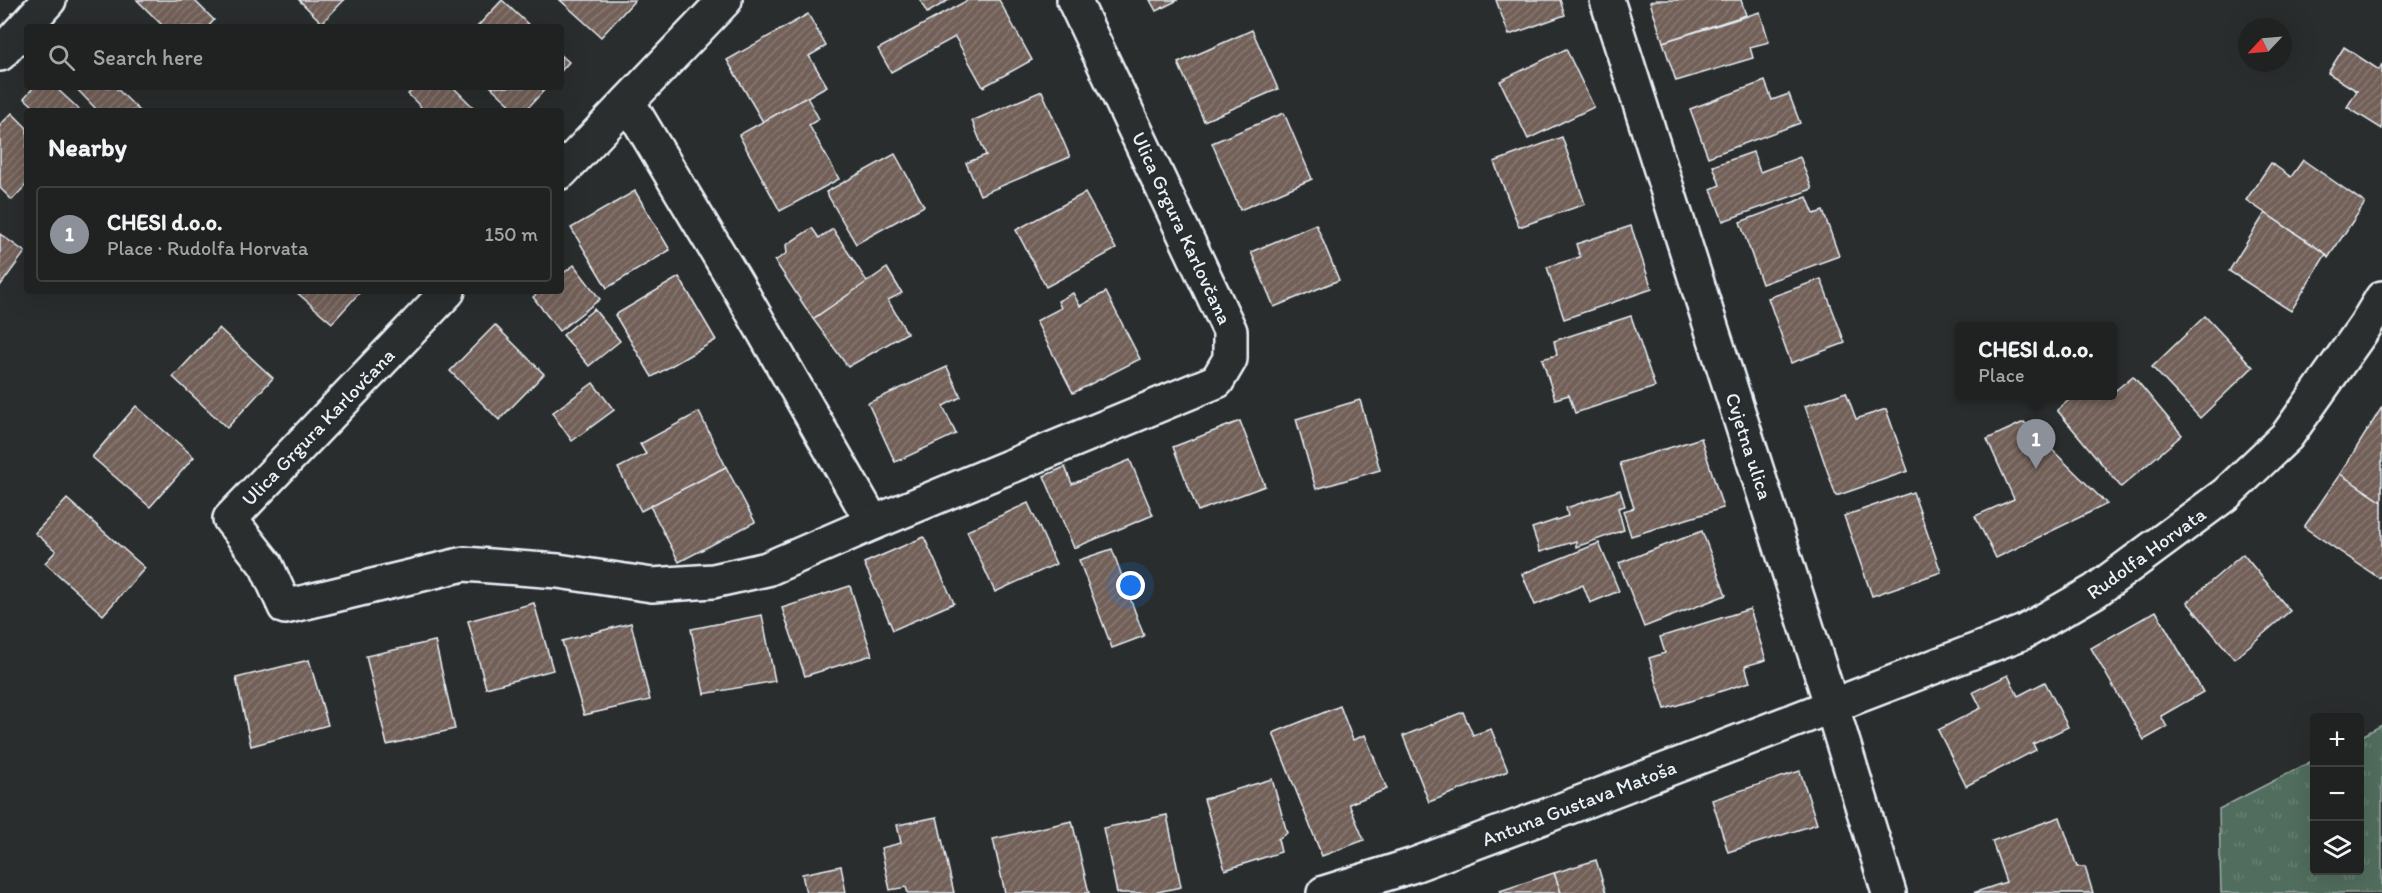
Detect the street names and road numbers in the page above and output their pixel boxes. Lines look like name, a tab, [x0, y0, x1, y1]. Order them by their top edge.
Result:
street label: Ulica Grgura Karlovčana	[1127, 128, 1237, 328]
street label: Ulica Grgura Karlovčana	[237, 343, 400, 511]
street label: Cvjetna ulica	[1720, 390, 1778, 503]
street label: Rudolfa Horvata	[2082, 501, 2211, 604]
street label: Antuna Gustava Matoša	[1478, 755, 1680, 851]

